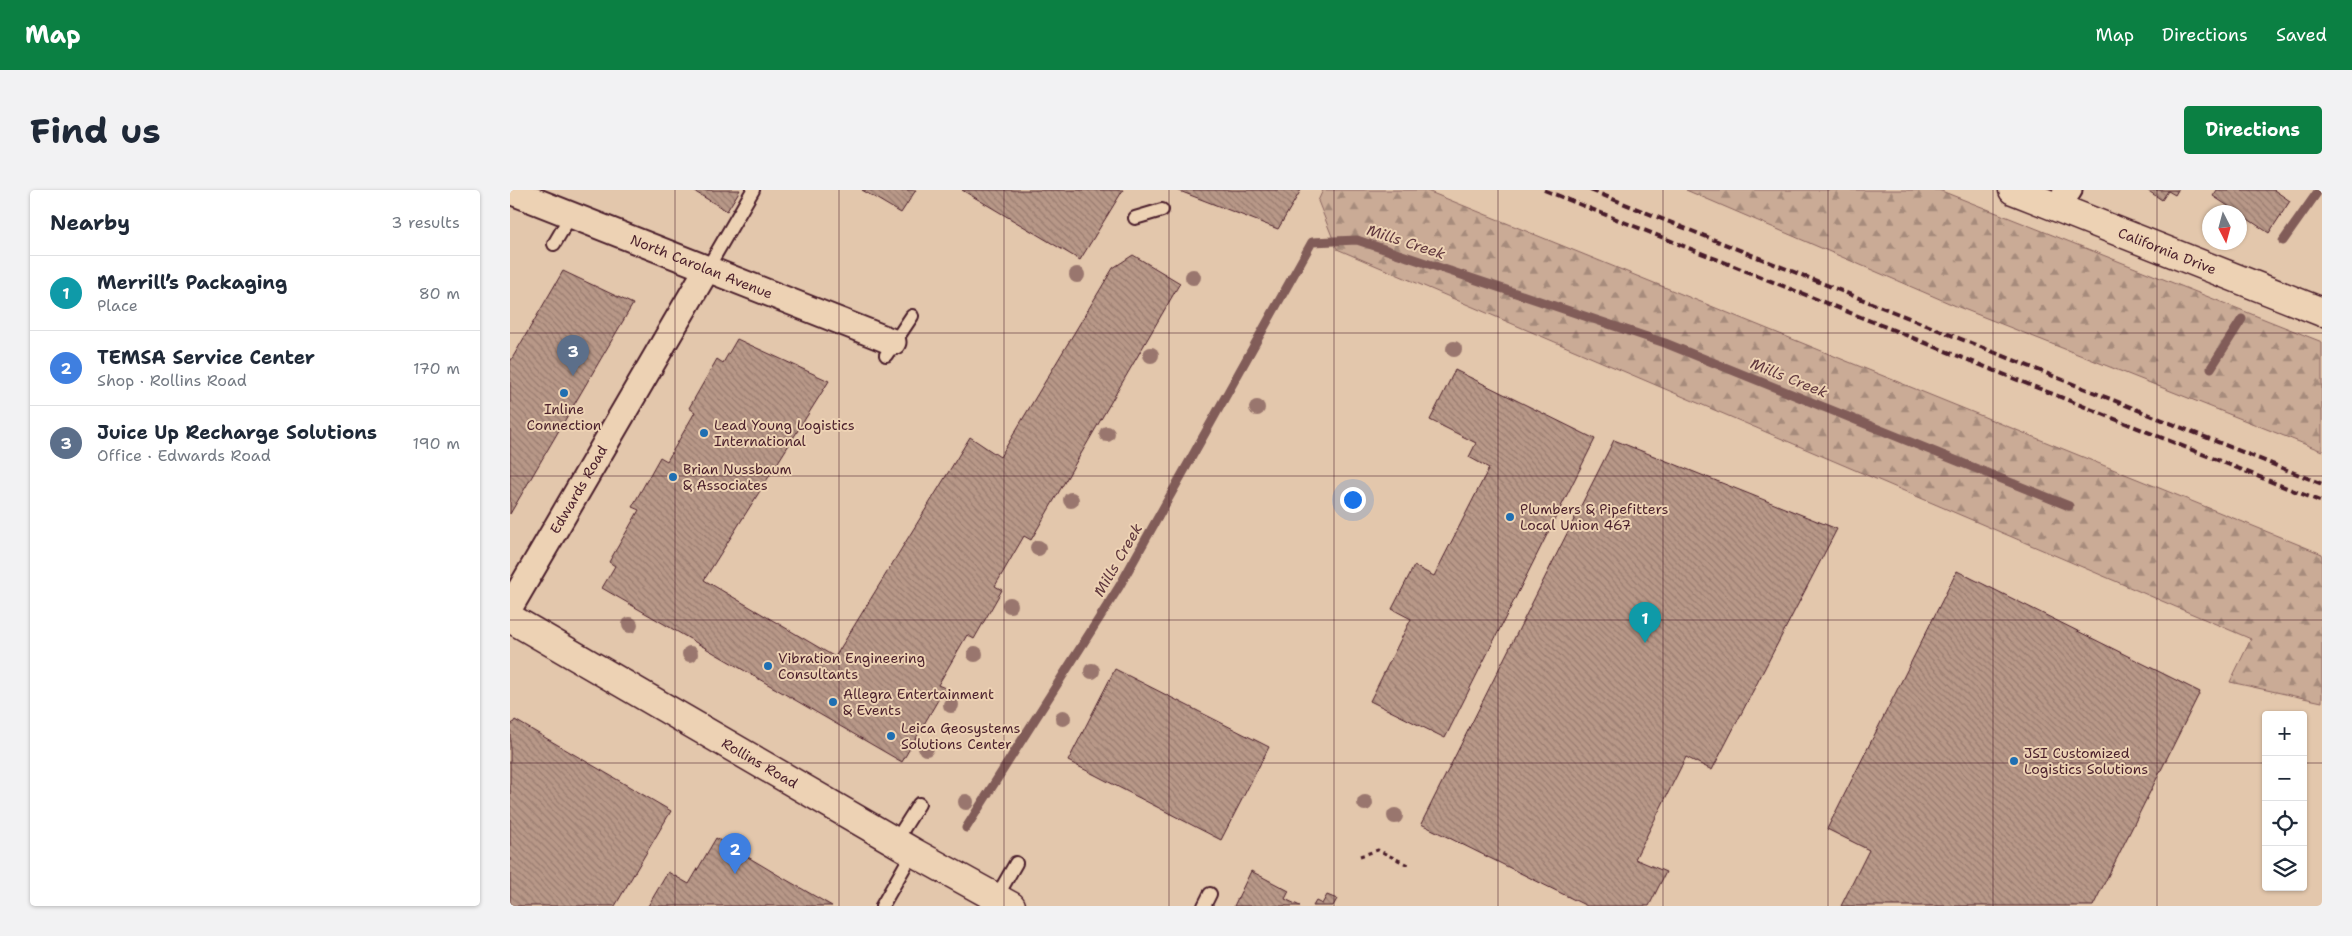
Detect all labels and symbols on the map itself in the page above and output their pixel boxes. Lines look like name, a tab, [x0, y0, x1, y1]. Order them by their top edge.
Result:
north arrow	[2202, 205, 2247, 250]
water label: Mills Creek	[1364, 220, 1448, 264]
street label: California Drive	[2116, 223, 2219, 278]
street label: North Carolan Avenue	[628, 230, 775, 303]
pin: 3	[557, 335, 589, 376]
water label: Mills Creek	[1747, 353, 1831, 403]
marker: Inline Connection	[558, 387, 570, 399]
place label: Inline Connection	[527, 400, 602, 434]
place label: Lead Young Logistics International	[714, 416, 855, 450]
marker: Lead Young Logistics International	[698, 427, 710, 439]
street label: Edwards Road	[546, 442, 611, 537]
place label: Brian Nussbaum & Associates	[683, 460, 792, 494]
marker: Brian Nussbaum & Associates	[667, 471, 679, 483]
your location	[1340, 487, 1366, 513]
place label: Plumbers & Pipefitters Local Union 467	[1520, 500, 1668, 534]
marker: Plumbers & Pipefitters Local Union 467	[1504, 511, 1516, 523]
water label: Mills Creek	[1089, 519, 1147, 600]
pin: 1	[1629, 602, 1661, 643]
place label: Vibration Engineering Consultants	[778, 649, 925, 683]
marker: Vibration Engineering Consultants	[762, 660, 774, 672]
place label: Allegra Entertainment & Events	[843, 685, 994, 719]
marker: Allegra Entertainment & Events	[827, 696, 839, 708]
place label: Leica Geosystems Solutions Center	[901, 719, 1020, 753]
marker: Leica Geosystems Solutions Center	[885, 730, 897, 742]
street label: Rollins Road	[719, 734, 801, 792]
place label: JSI Customized Logistics Solutions	[2024, 744, 2148, 778]
marker: JSI Customized Logistics Solutions	[2008, 755, 2020, 767]
pin: 2	[719, 833, 751, 874]

